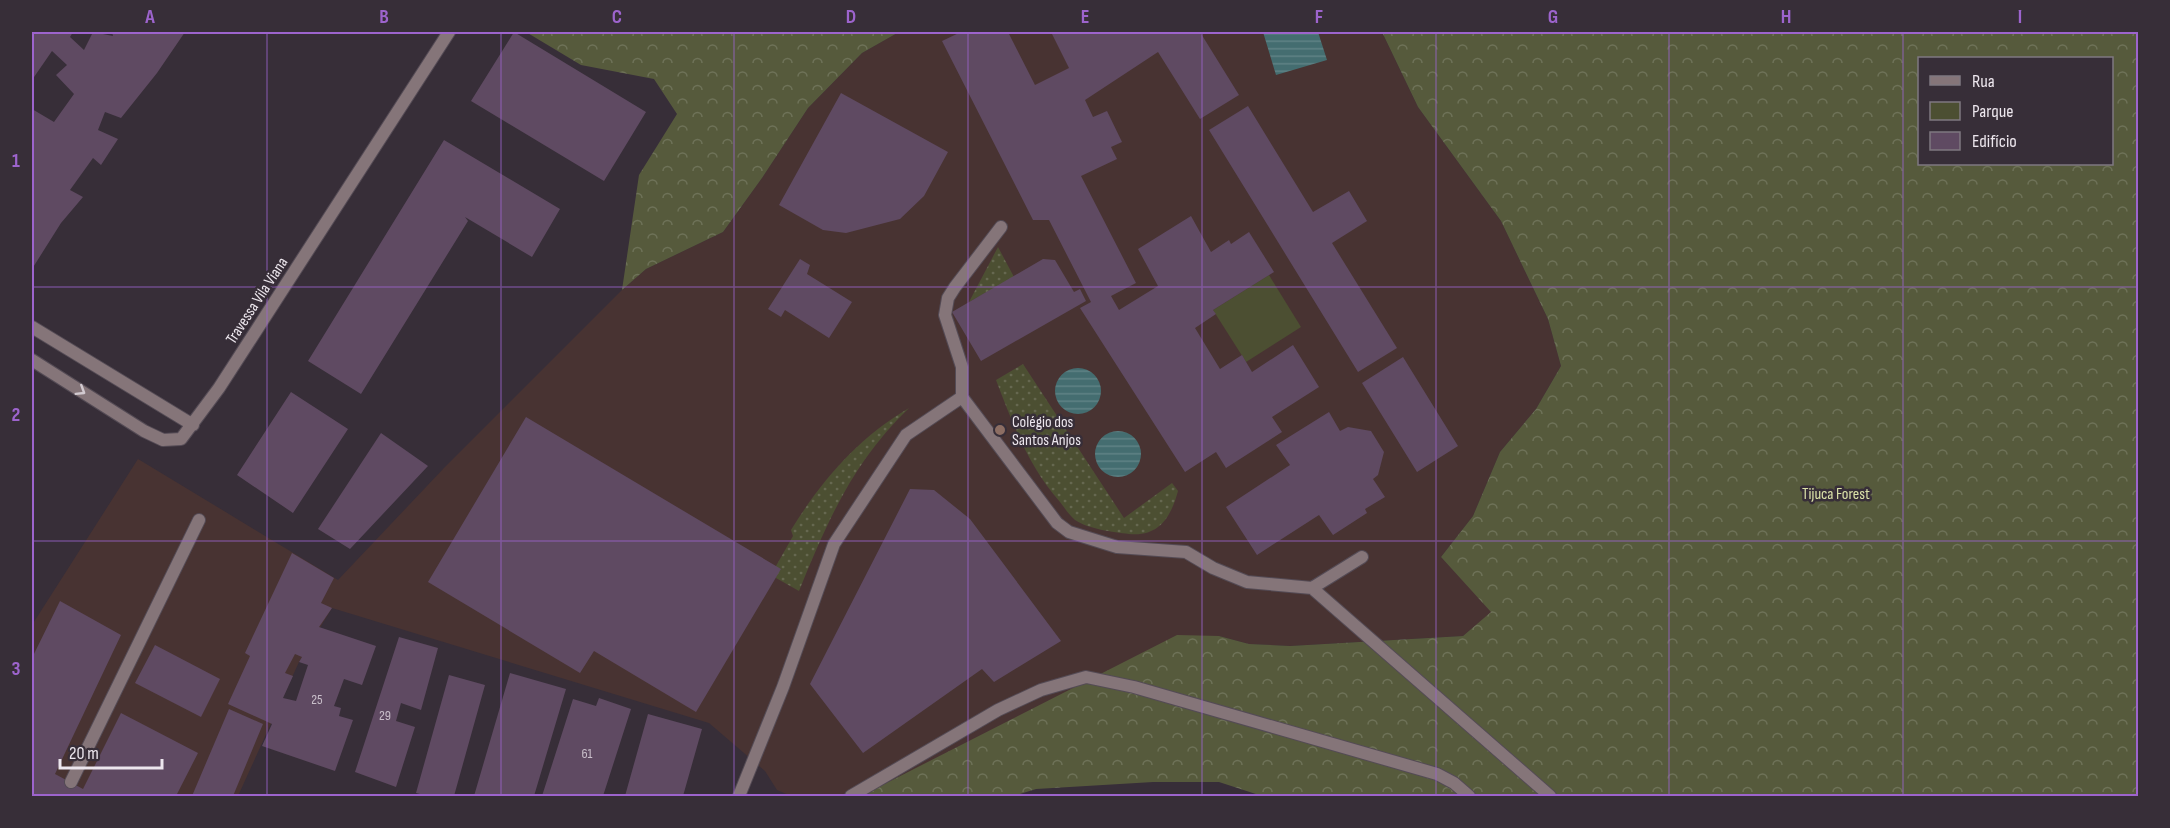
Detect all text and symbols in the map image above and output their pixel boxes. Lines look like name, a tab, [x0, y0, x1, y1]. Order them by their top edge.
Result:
text: A	[144, 5, 155, 29]
text: B	[379, 5, 389, 29]
text: C	[612, 5, 622, 29]
text: D	[846, 5, 856, 29]
text: E	[1081, 5, 1089, 29]
text: F	[1315, 5, 1323, 29]
text: G	[1548, 5, 1558, 29]
text: H	[1781, 5, 1791, 29]
text: I	[2018, 5, 2022, 29]
legend	[1918, 57, 2113, 165]
text: Rua	[1972, 71, 1995, 92]
text: Parque	[1972, 101, 2013, 122]
text: Edifício	[1972, 131, 2017, 152]
text: 1	[12, 149, 20, 173]
street label: Travessa Vila Viana	[222, 254, 292, 348]
one-way arrow	[75, 384, 85, 396]
text: 2	[12, 403, 20, 427]
place label: Colégio dos Santos Anjos	[1012, 413, 1081, 450]
marker: Colégio dos Santos Anjos	[993, 423, 1007, 437]
park label: Tijuca Forest	[1802, 485, 1870, 504]
text: 3	[12, 657, 21, 681]
house number: 25	[311, 691, 323, 708]
house number: 29	[379, 707, 391, 724]
scale bar	[60, 732, 162, 770]
text: 20 m	[69, 743, 99, 764]
house number: 61	[581, 745, 593, 762]

